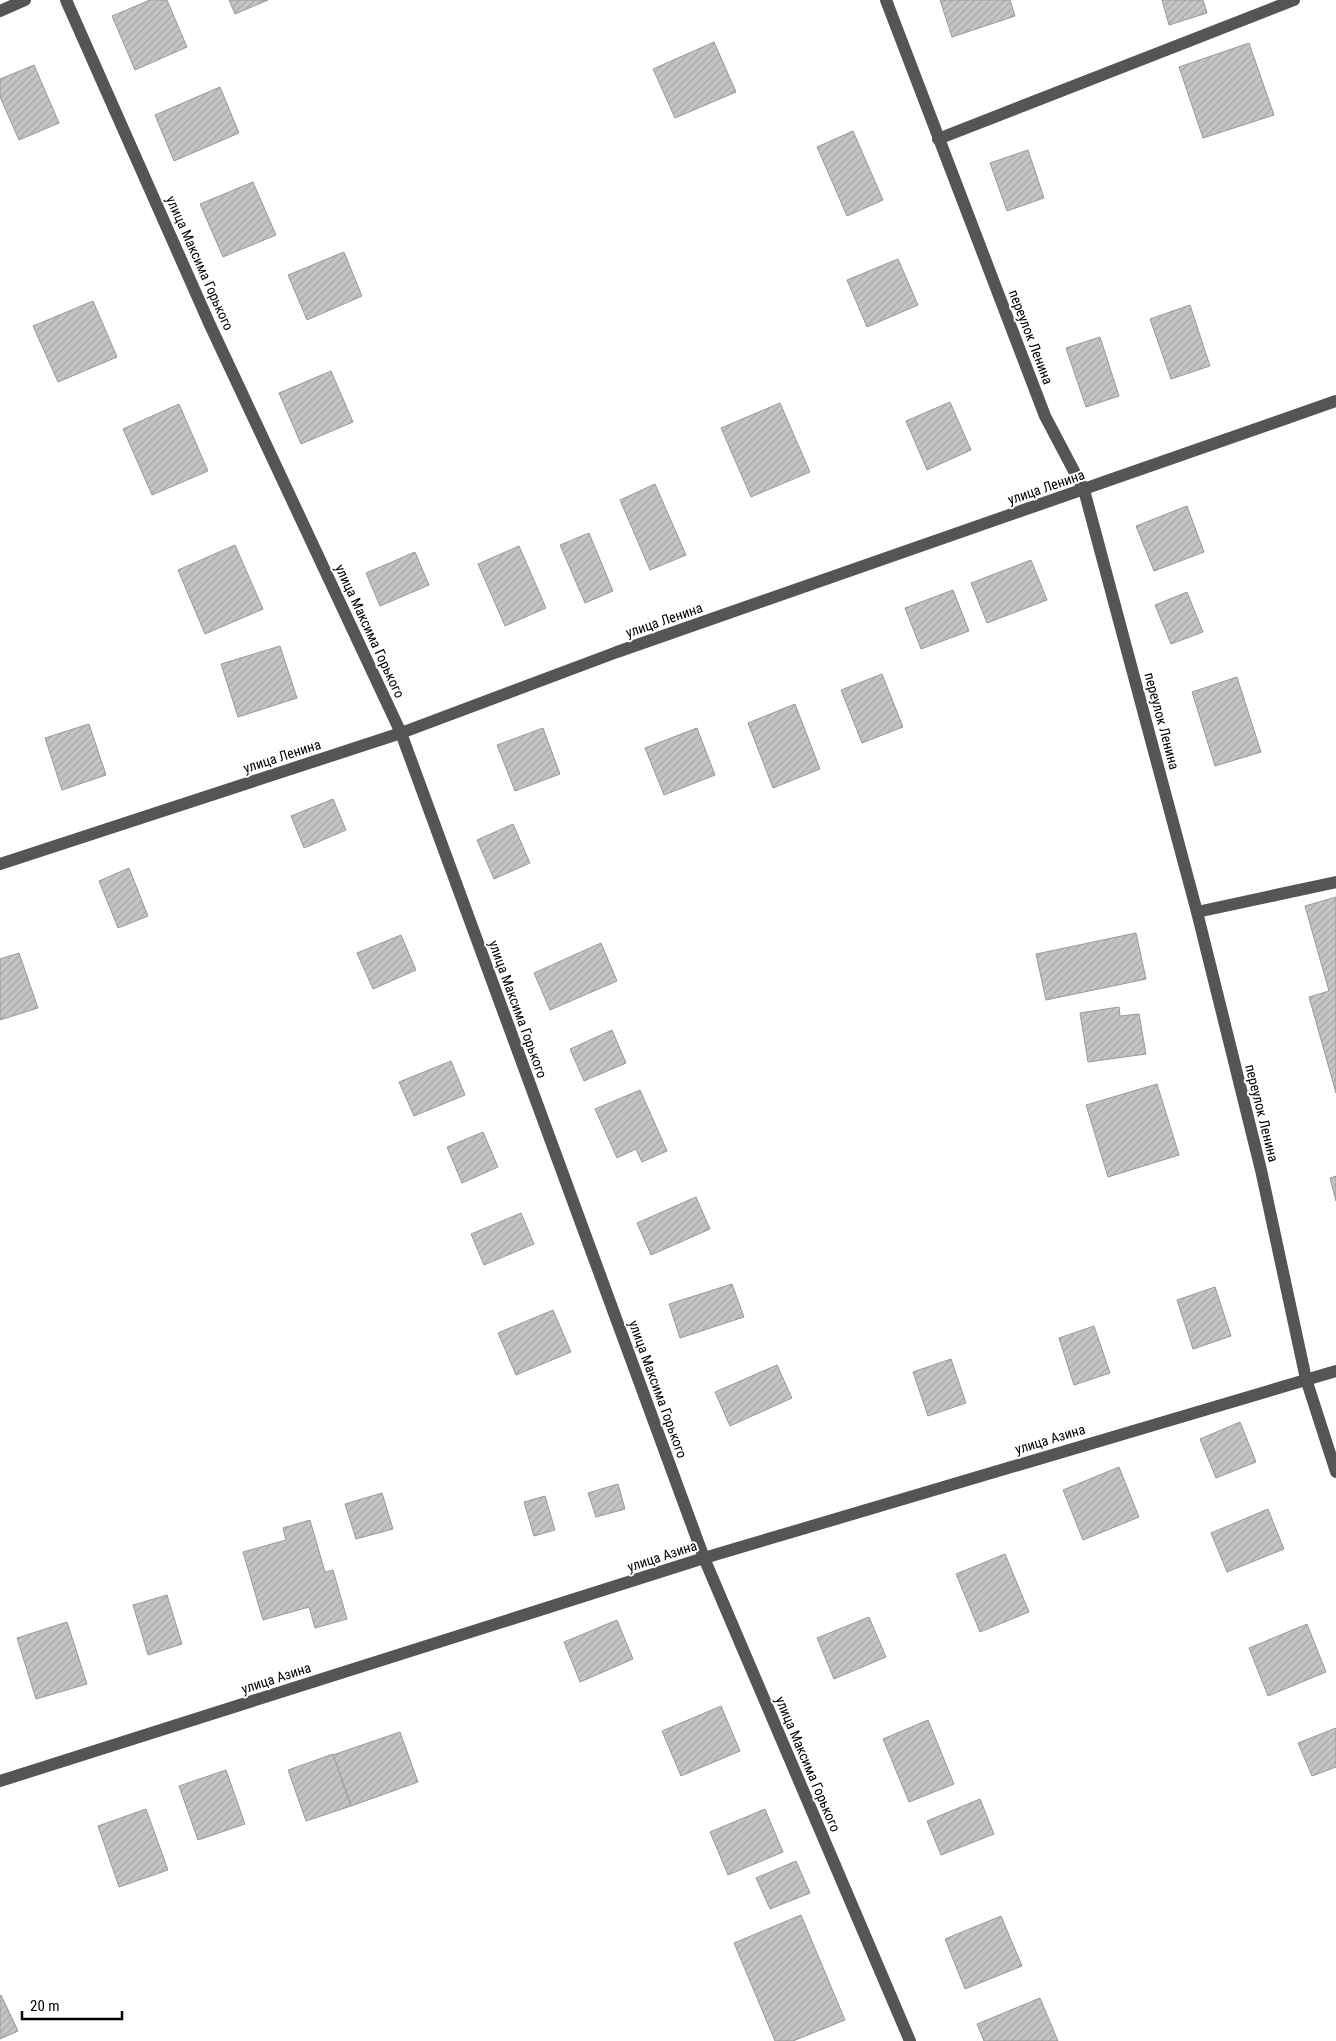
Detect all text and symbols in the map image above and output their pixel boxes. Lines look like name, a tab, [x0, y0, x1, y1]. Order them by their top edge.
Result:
street label: улица Максима Горького	[163, 193, 237, 333]
street label: переулок Ленина	[1006, 287, 1056, 387]
street label: улица Ленина	[1005, 466, 1087, 508]
street label: улица Максима Горького	[332, 562, 408, 700]
street label: улица Ленина	[623, 599, 705, 641]
street label: переулок Ленина	[1141, 671, 1183, 771]
street label: улица Ленина	[241, 736, 323, 776]
street label: улица Максима Горького	[486, 938, 550, 1080]
street label: переулок Ленина	[1242, 1063, 1282, 1163]
street label: улица Максима Горького	[626, 1318, 690, 1460]
street label: улица Азина	[1013, 1421, 1087, 1457]
street label: улица Азина	[625, 1537, 699, 1575]
street label: улица Азина	[239, 1659, 313, 1697]
street label: улица Максима Горького	[772, 1694, 844, 1834]
scale bar	[22, 1988, 122, 2020]
text: 20 m	[30, 1997, 60, 2015]

